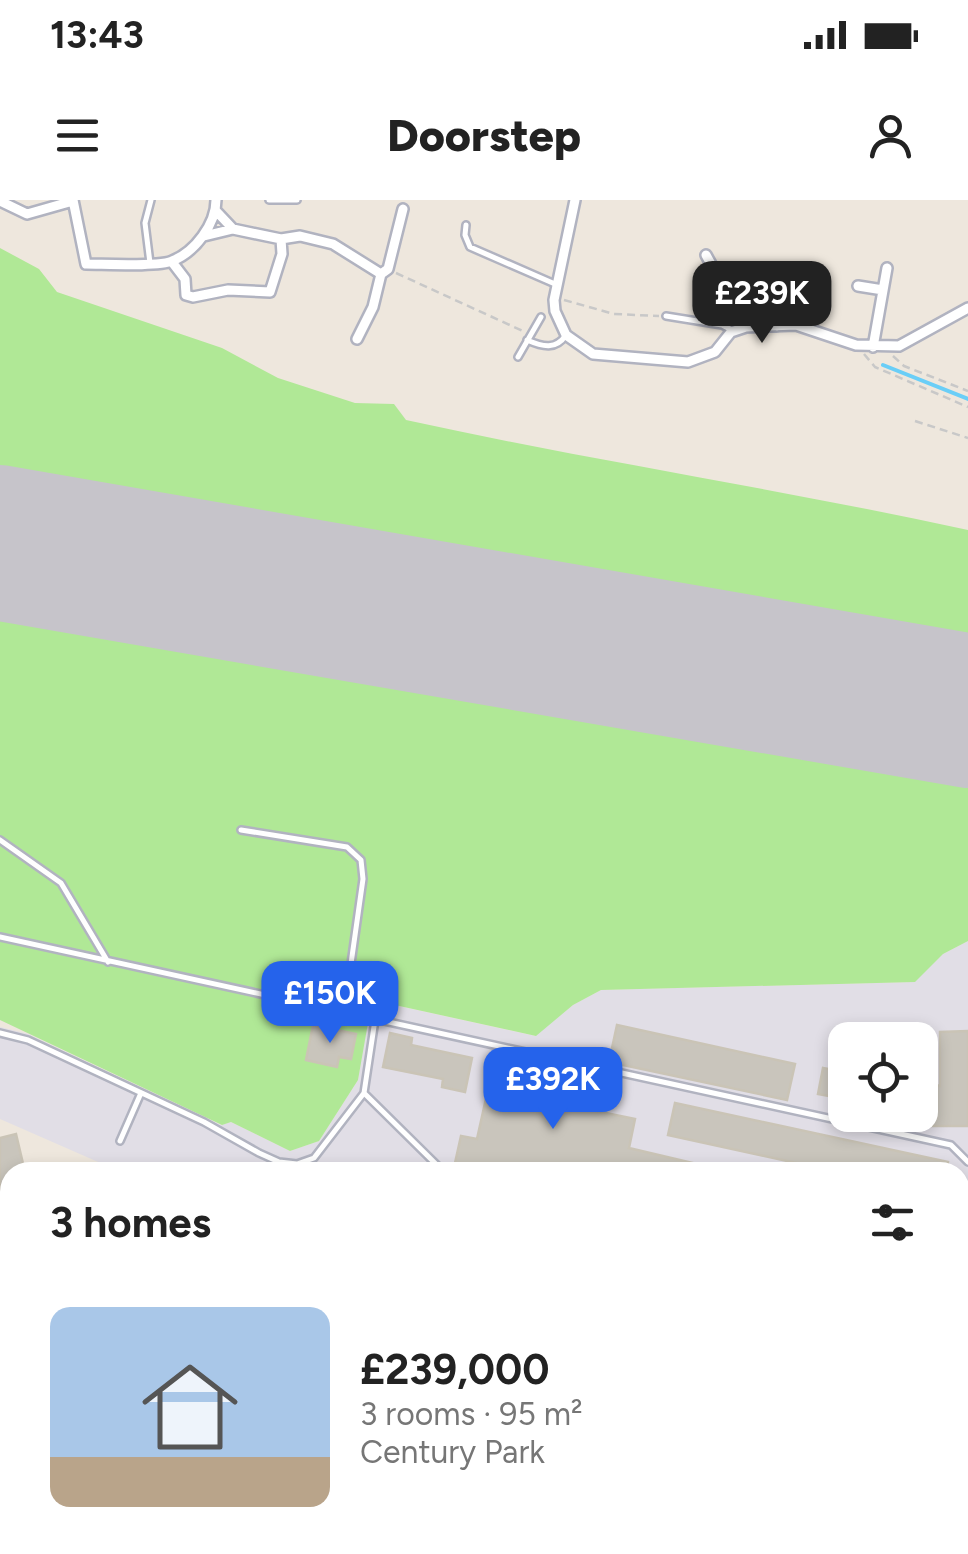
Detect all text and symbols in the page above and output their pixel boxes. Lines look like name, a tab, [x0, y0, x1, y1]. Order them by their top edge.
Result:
text: 13:43	[50, 12, 144, 58]
icon: menu	[50, 108, 105, 163]
text: Doorstep	[387, 108, 581, 162]
icon: person	[863, 108, 918, 163]
pin: £239K	[692, 261, 832, 346]
text: £239K	[714, 274, 810, 312]
pin: £150K	[260, 961, 400, 1046]
text: £150K	[283, 974, 377, 1012]
map controls	[828, 1022, 938, 1132]
button: locate	[828, 1022, 938, 1132]
pin: £392K	[483, 1047, 623, 1132]
text: £392K	[505, 1060, 601, 1098]
icon: filters	[865, 1195, 920, 1250]
text: 3 homes	[50, 1197, 211, 1248]
text: £239,000	[360, 1344, 549, 1395]
icon: home	[130, 1347, 250, 1467]
text: 3 rooms · 95 m²	[360, 1395, 583, 1433]
text: Century Park	[360, 1433, 545, 1471]

